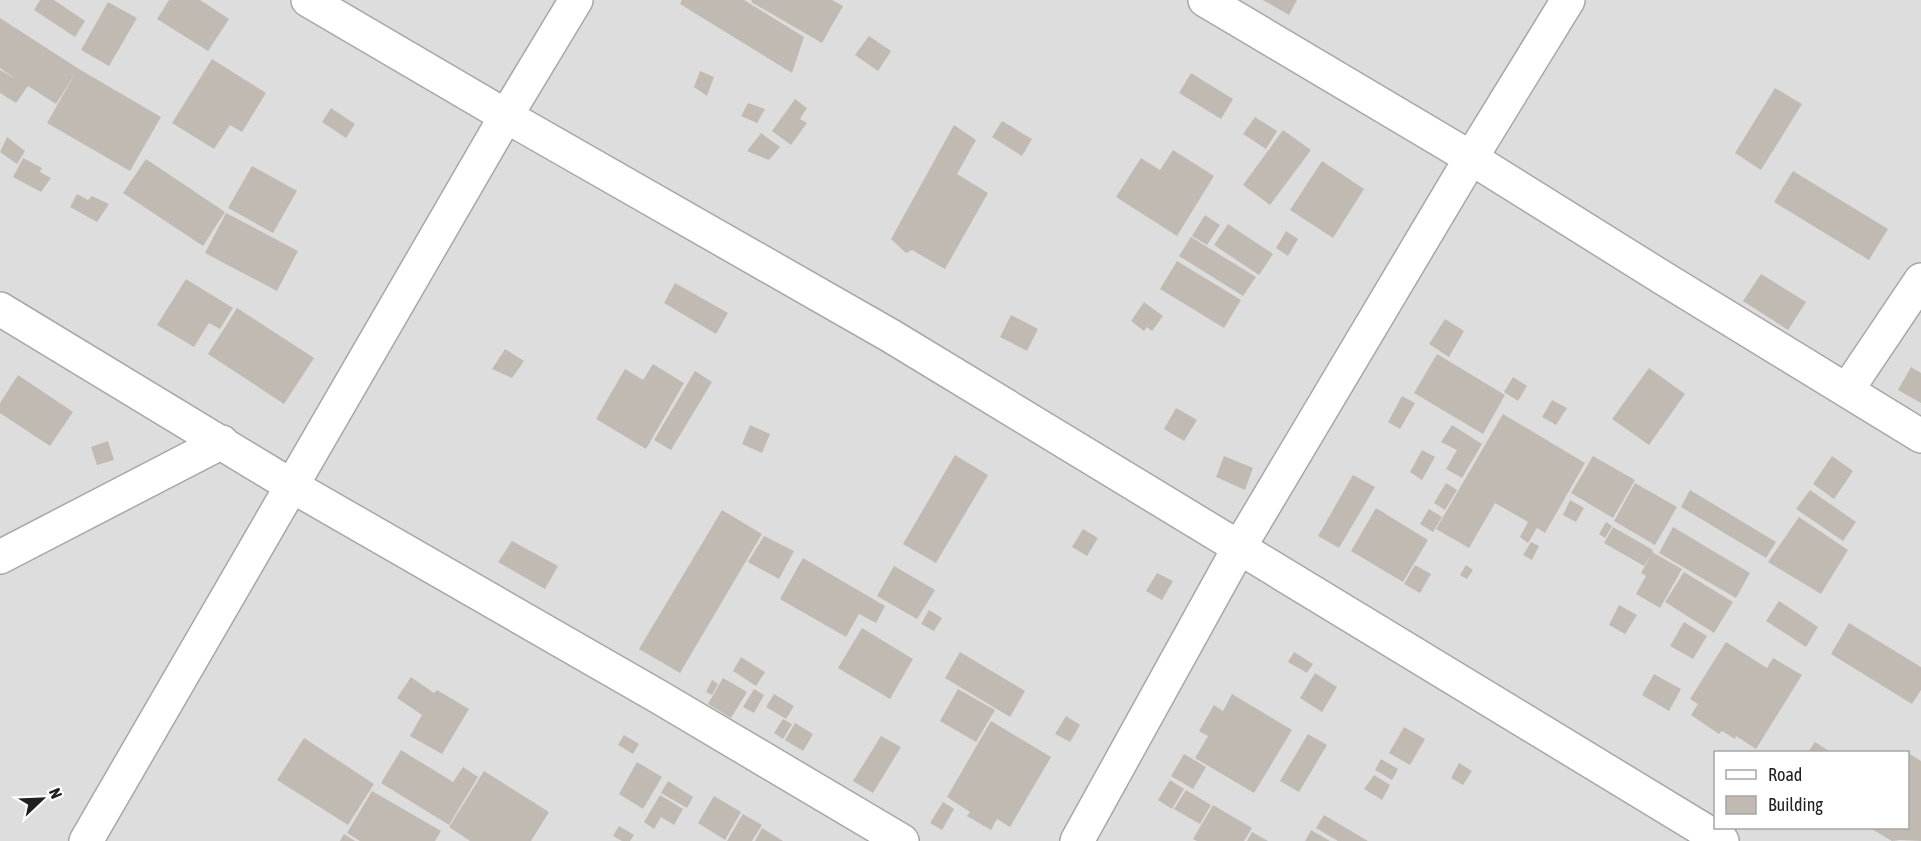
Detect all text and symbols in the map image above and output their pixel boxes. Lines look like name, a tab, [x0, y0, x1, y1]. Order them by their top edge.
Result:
legend	[1714, 751, 1909, 829]
text: Road	[1768, 764, 1802, 785]
north arrow	[12, 769, 72, 829]
text: N	[46, 785, 66, 801]
text: Building	[1768, 794, 1823, 815]

